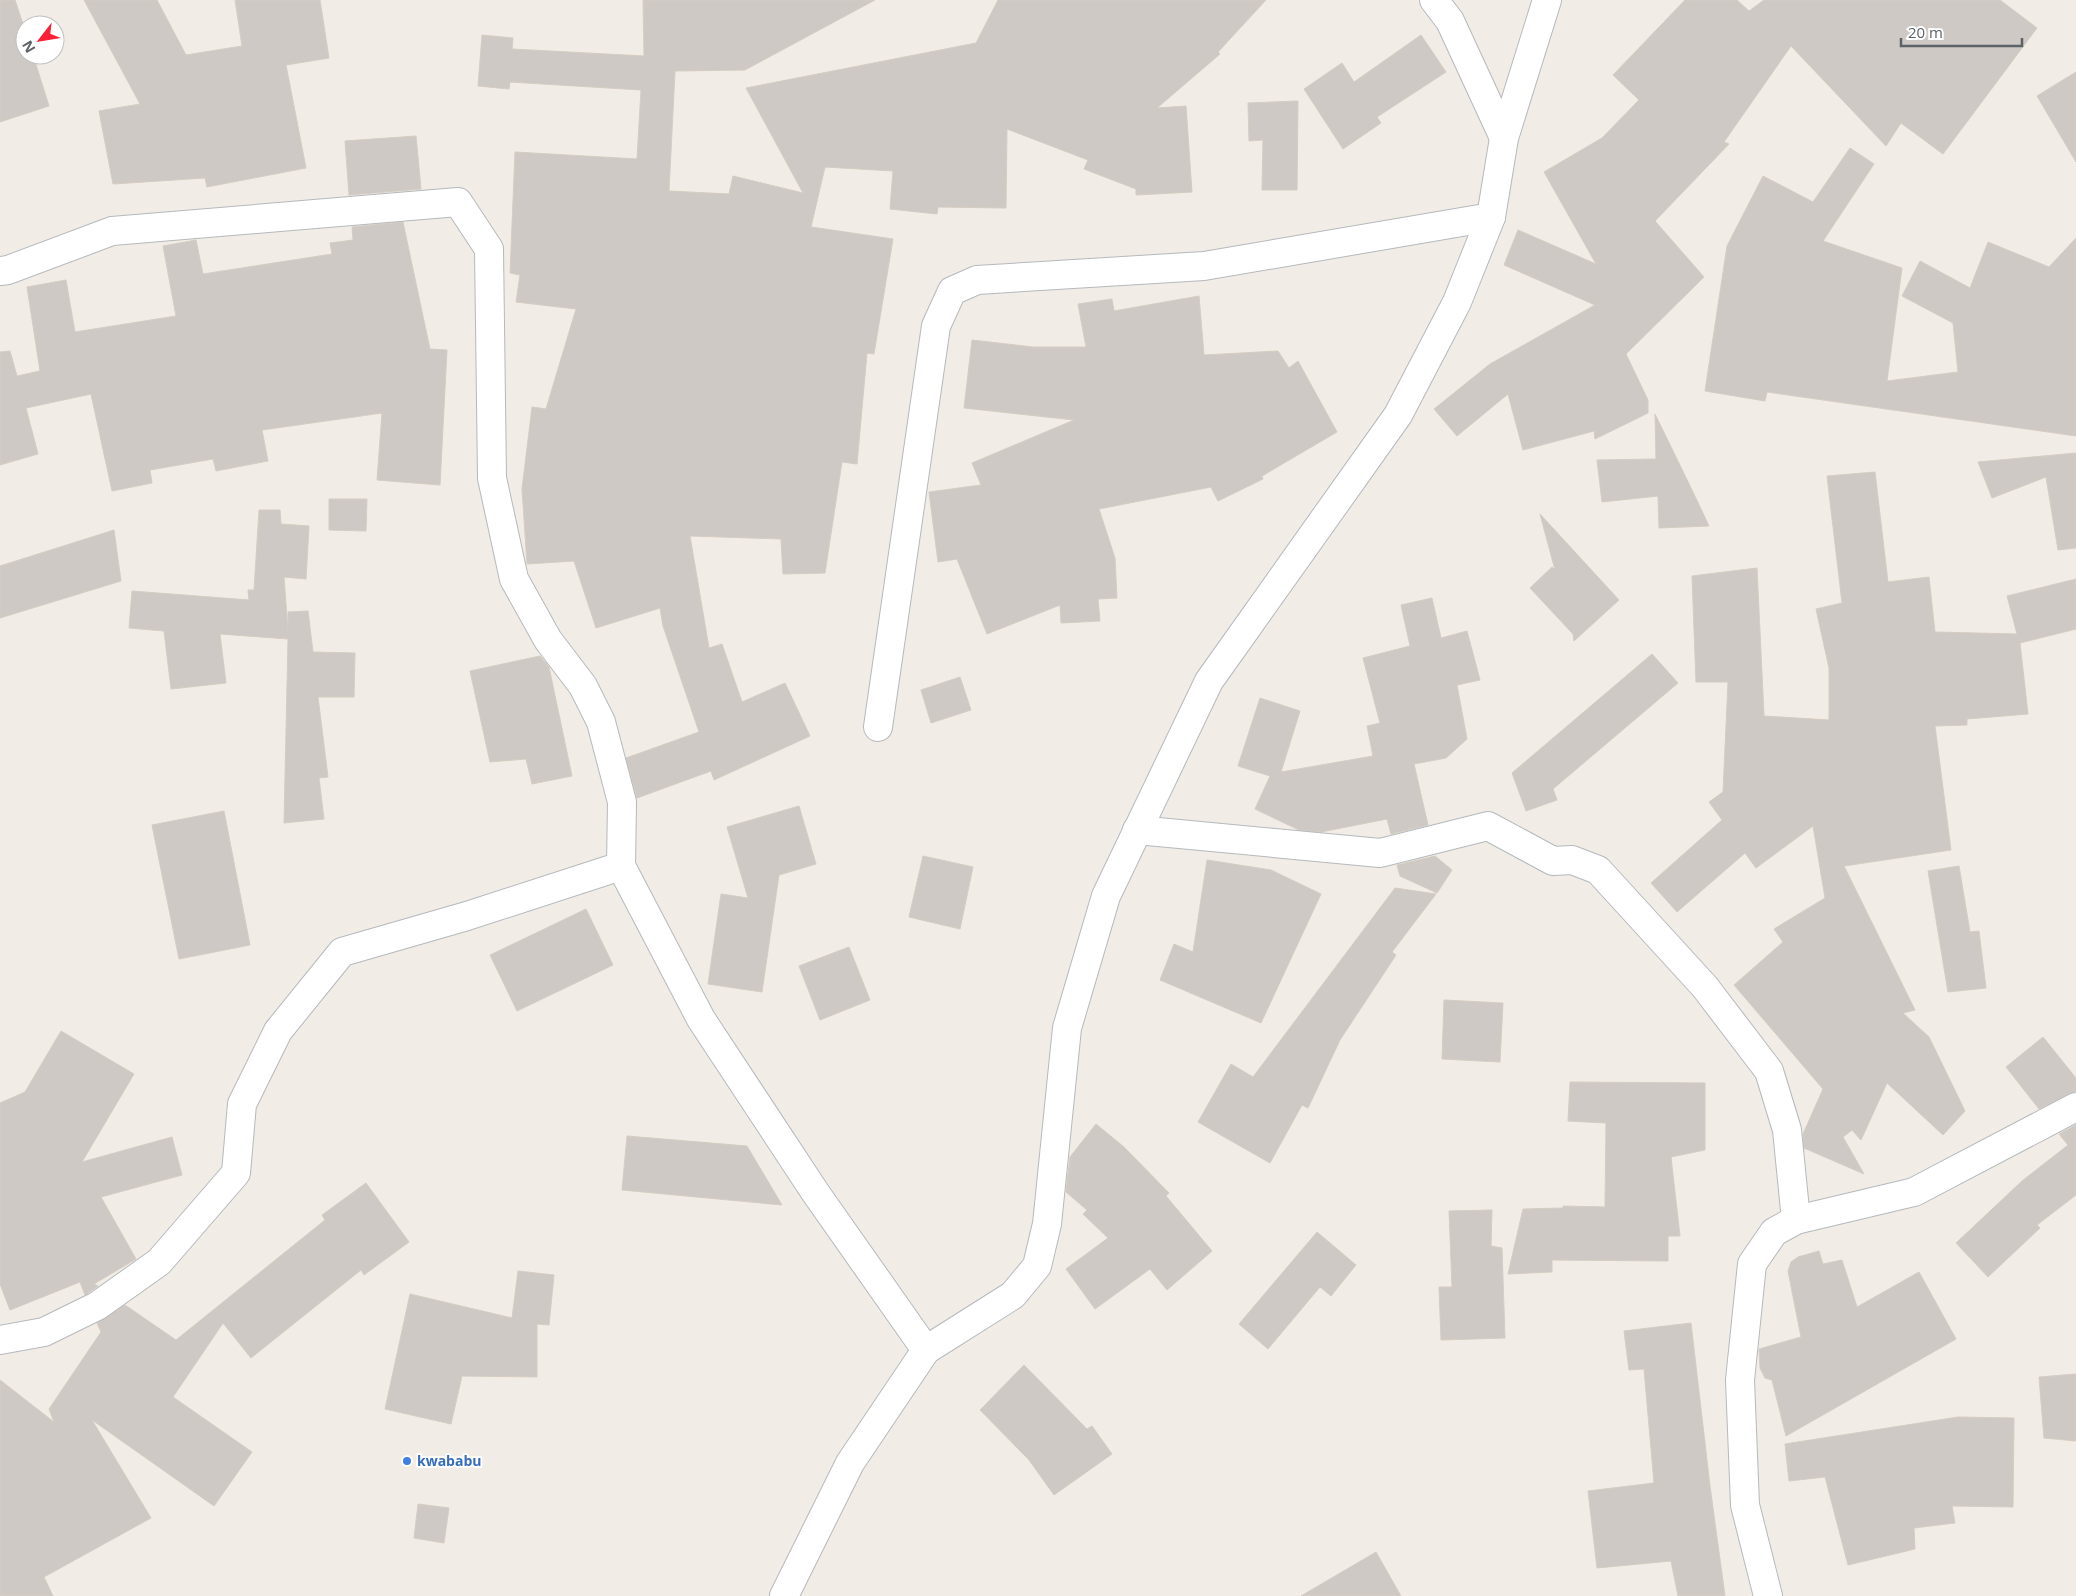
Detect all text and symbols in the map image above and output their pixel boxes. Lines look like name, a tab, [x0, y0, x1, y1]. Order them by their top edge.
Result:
north arrow	[15, 15, 65, 65]
scale bar	[1901, 15, 2022, 47]
text: 20 m	[1908, 22, 1943, 42]
text: N	[17, 37, 40, 57]
place label: kwababu	[417, 1451, 482, 1470]
marker: kwababu	[401, 1455, 413, 1467]

